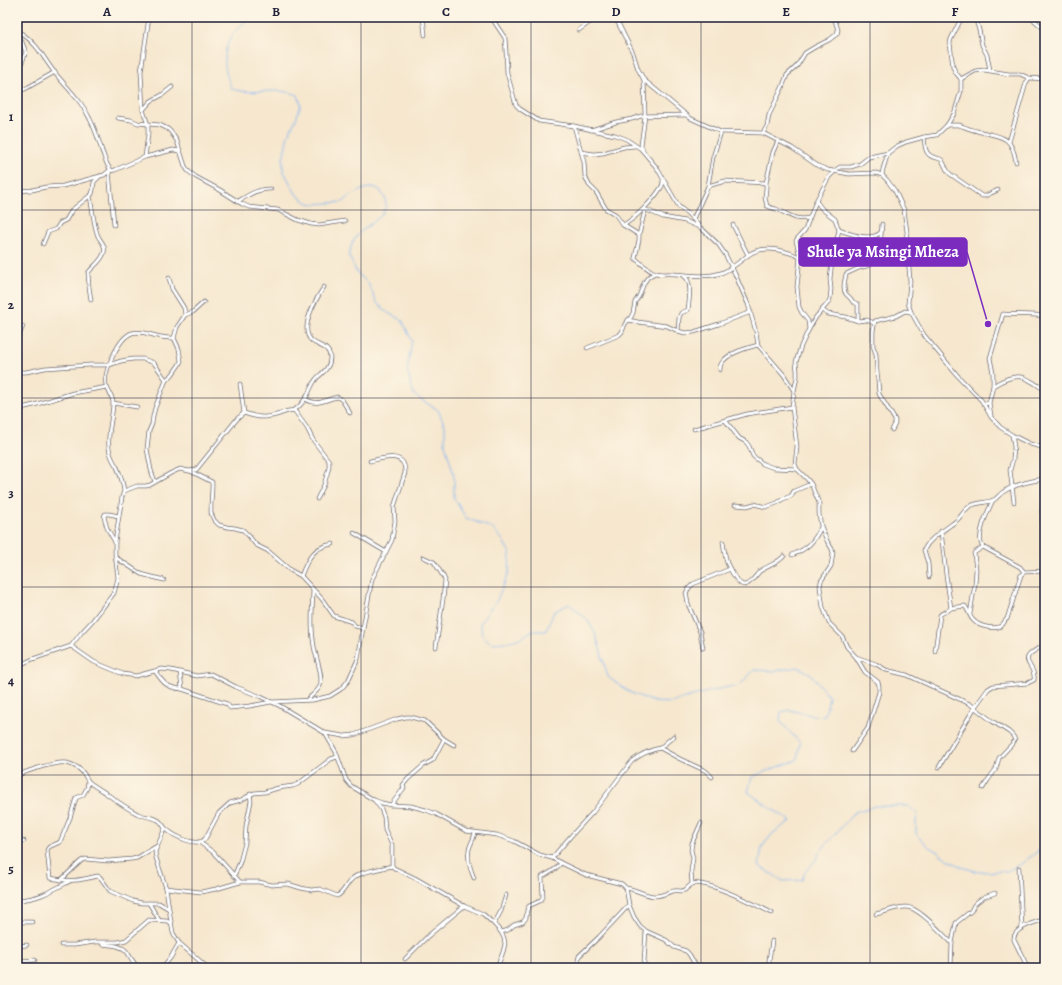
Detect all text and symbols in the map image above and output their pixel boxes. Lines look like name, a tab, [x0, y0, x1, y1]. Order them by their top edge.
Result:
text: A	[102, 3, 112, 20]
text: B	[272, 3, 280, 20]
text: C	[442, 3, 450, 20]
text: D	[611, 3, 621, 20]
text: E	[782, 3, 790, 20]
text: F	[952, 3, 959, 20]
text: 1	[9, 108, 14, 125]
callout: Shule ya Msingi Mheza	[799, 238, 967, 266]
text: Shule ya Msingi Mheza	[807, 241, 959, 263]
text: 2	[8, 296, 15, 313]
text: 3	[8, 484, 14, 501]
text: 4	[8, 672, 14, 689]
text: 5	[8, 860, 14, 877]

